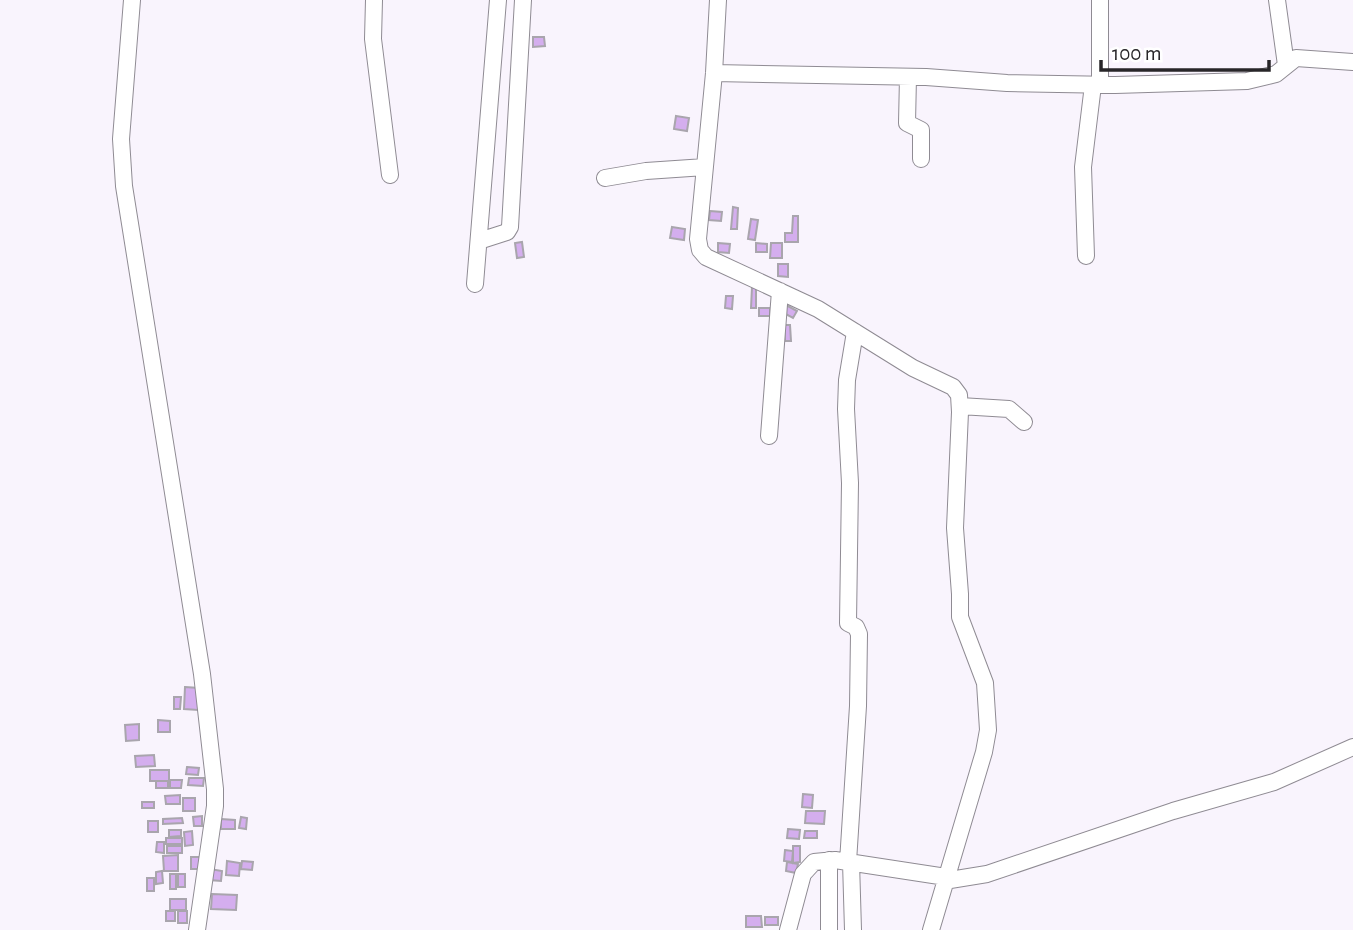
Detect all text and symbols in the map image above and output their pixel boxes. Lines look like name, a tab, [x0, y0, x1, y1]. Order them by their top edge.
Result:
scale bar	[1101, 28, 1269, 72]
text: 100 m	[1112, 43, 1162, 64]

